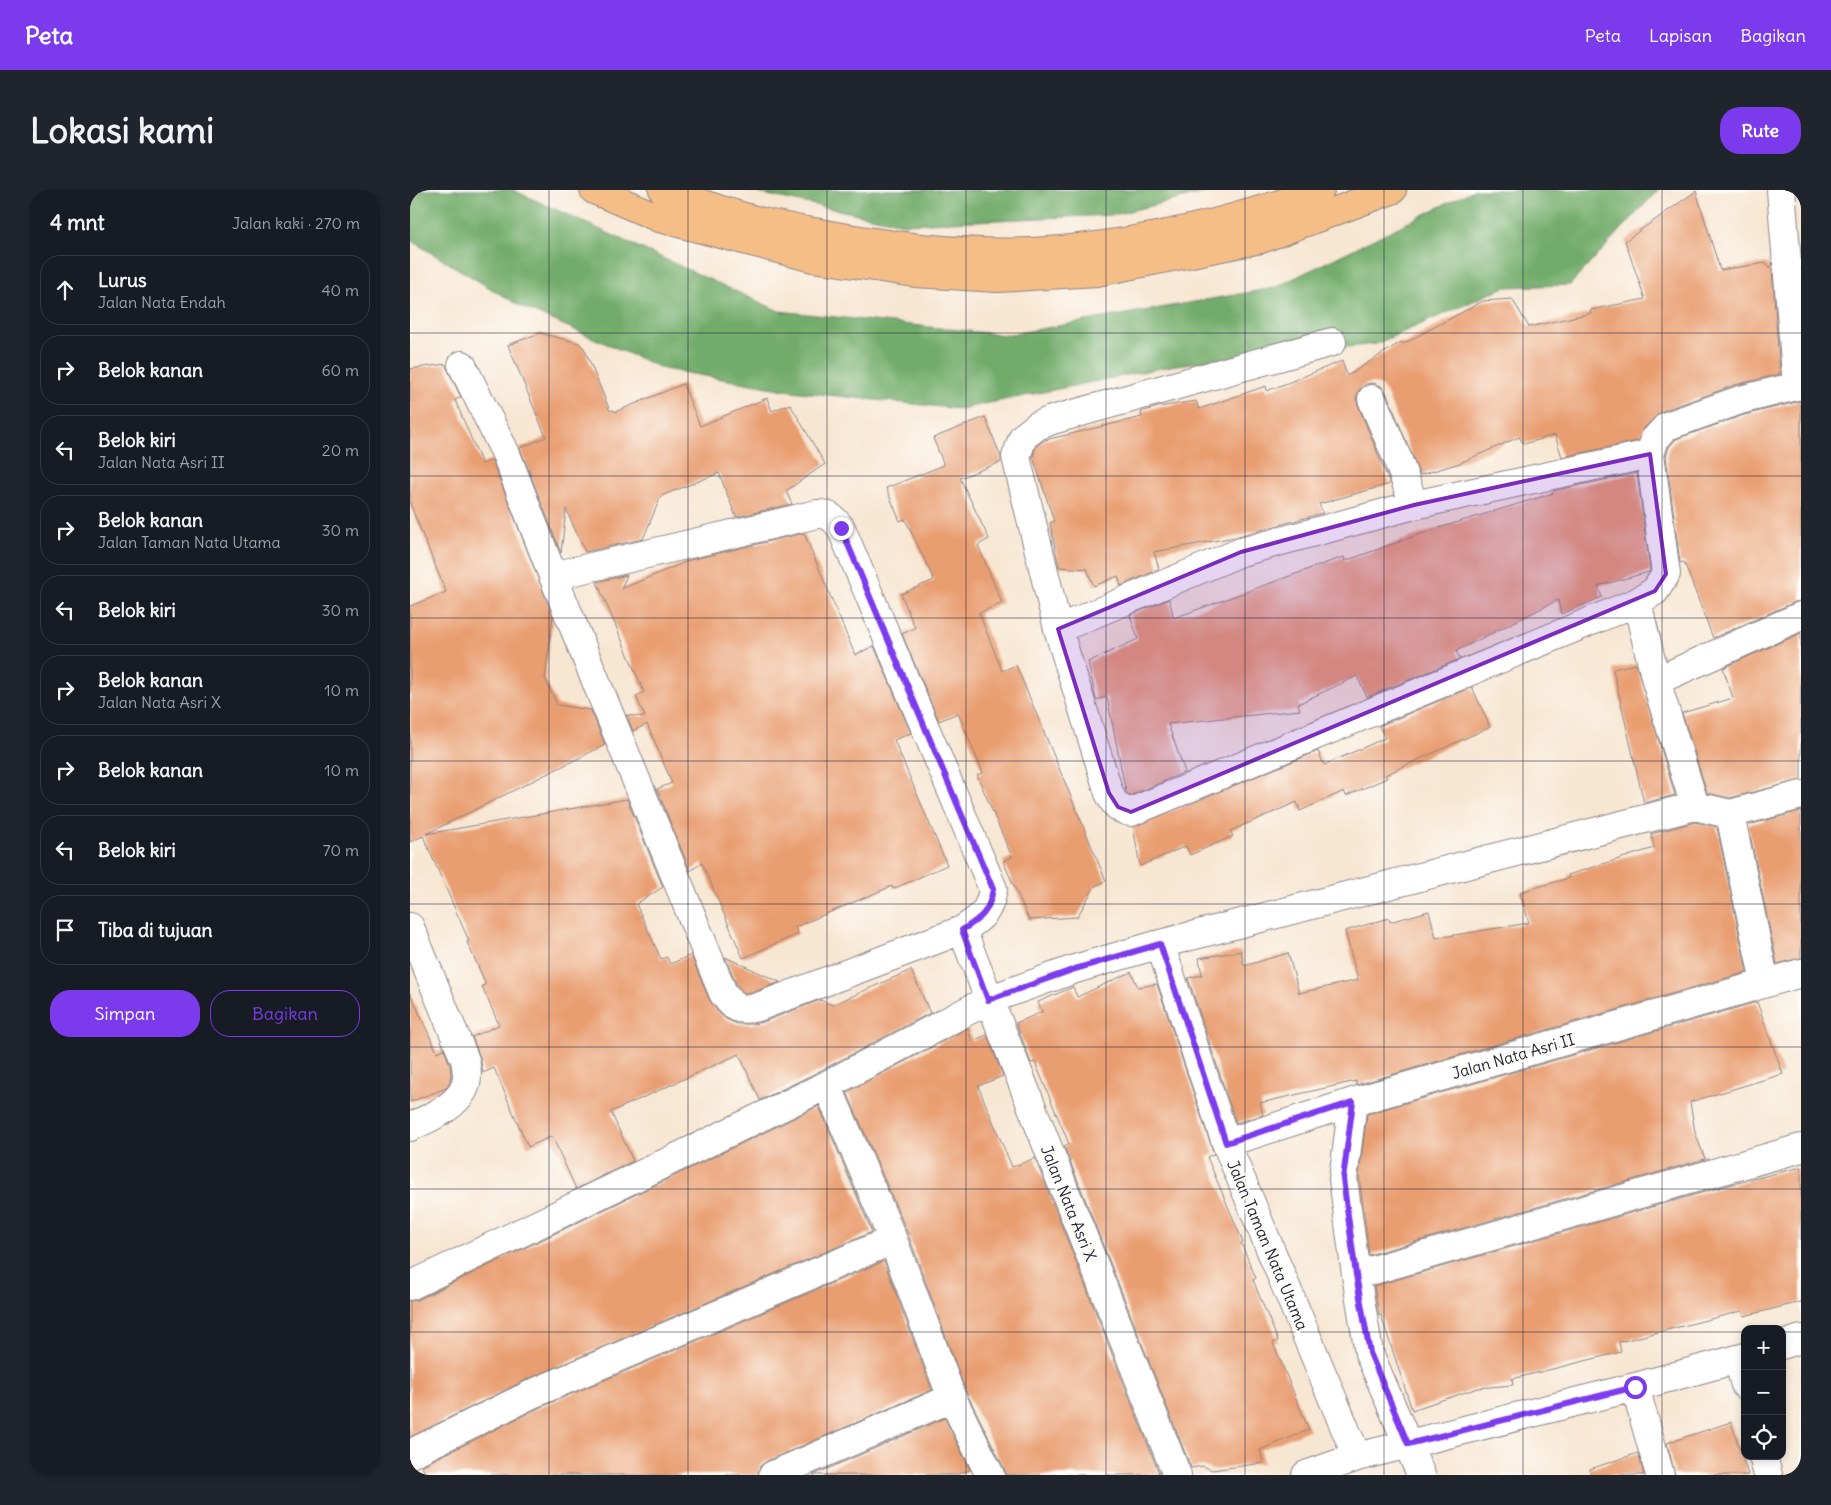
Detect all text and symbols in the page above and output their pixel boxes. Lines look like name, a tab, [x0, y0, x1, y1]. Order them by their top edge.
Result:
text: Peta	[25, 20, 73, 50]
text: Peta	[1585, 24, 1621, 47]
text: Lapisan	[1649, 24, 1712, 47]
text: Bagikan	[1740, 24, 1806, 47]
button: Rute	[1720, 107, 1801, 154]
text: Lokasi kami	[30, 108, 214, 152]
text: 4 mnt	[50, 209, 105, 236]
text: Jalan kaki · 270 m	[232, 213, 360, 233]
text: Lurus	[98, 268, 147, 292]
icon: ahead	[51, 276, 79, 304]
text: 40 m	[321, 280, 359, 300]
text: Jalan Nata Endah	[98, 292, 226, 312]
icon: right	[51, 356, 79, 384]
text: Belok kanan	[98, 358, 203, 382]
text: 60 m	[321, 360, 359, 380]
text: Belok kiri	[98, 428, 176, 452]
icon: left	[51, 436, 79, 464]
text: 20 m	[322, 440, 359, 460]
text: Jalan Nata Asri II	[98, 452, 225, 472]
text: Belok kanan	[98, 508, 203, 532]
icon: right	[51, 516, 79, 544]
route end	[830, 517, 853, 540]
text: 30 m	[322, 520, 359, 540]
text: Jalan Taman Nata Utama	[98, 532, 281, 552]
icon: left	[51, 596, 79, 624]
text: Belok kiri	[98, 598, 176, 622]
text: 30 m	[322, 600, 359, 620]
text: Belok kanan	[98, 668, 203, 692]
icon: right	[51, 676, 79, 704]
text: 10 m	[324, 680, 359, 700]
text: Jalan Nata Asri X	[98, 692, 221, 712]
icon: right	[51, 756, 79, 784]
text: Belok kanan	[98, 758, 203, 782]
text: 10 m	[324, 760, 359, 780]
icon: left	[51, 836, 79, 864]
text: Belok kiri	[98, 838, 176, 862]
text: 70 m	[323, 840, 359, 860]
icon: arrive	[51, 916, 79, 944]
text: Tiba di tujuan	[98, 918, 213, 942]
button: Simpan	[50, 990, 200, 1037]
button: Bagikan	[210, 990, 360, 1037]
street label: Jalan Nata Asri II	[1449, 1029, 1577, 1083]
street label: Jalan Nata Asri X	[1037, 1142, 1101, 1264]
street label: Jalan Taman Nata Utama	[1223, 1157, 1313, 1333]
map controls	[1741, 1325, 1786, 1460]
button: +	[1741, 1325, 1786, 1370]
button: −	[1741, 1370, 1786, 1415]
route start	[1624, 1376, 1647, 1399]
button: locate	[1741, 1415, 1786, 1460]

